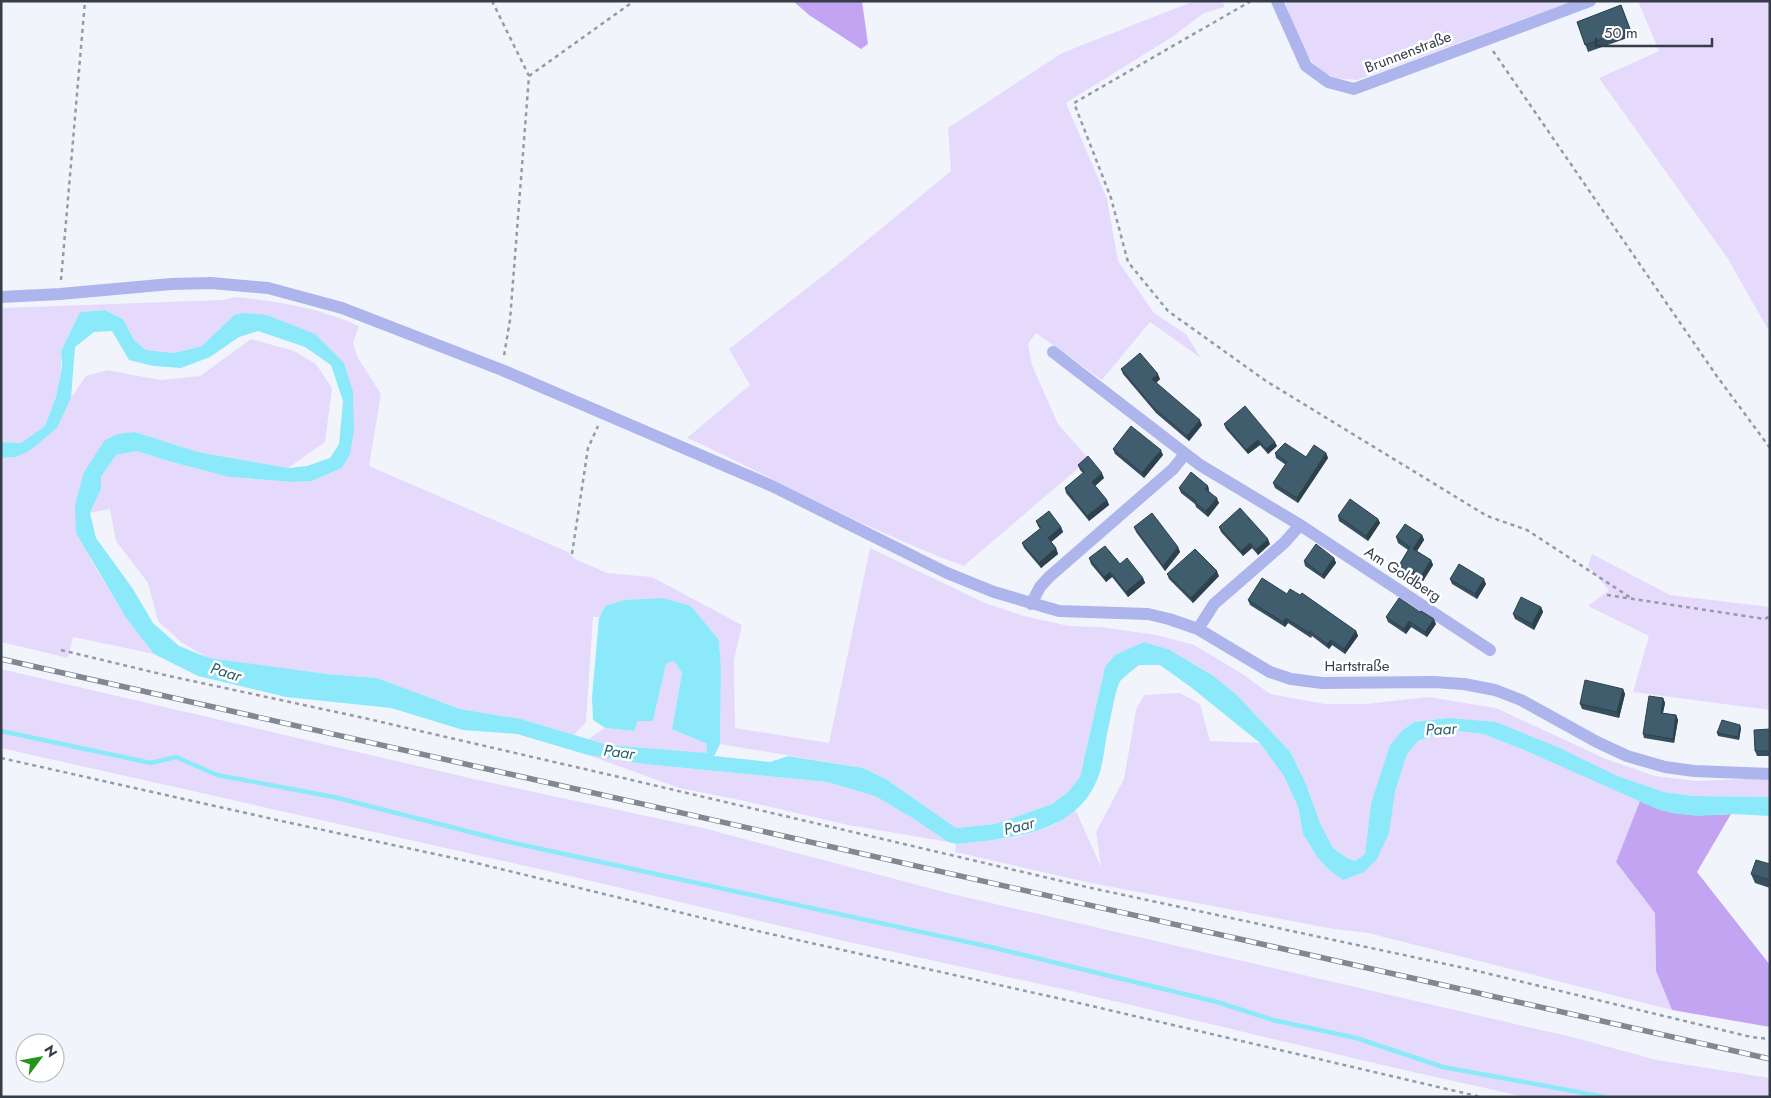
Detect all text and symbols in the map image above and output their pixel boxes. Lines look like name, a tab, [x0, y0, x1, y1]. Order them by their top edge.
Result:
scale bar	[1596, 15, 1712, 47]
text: 50 m	[1604, 22, 1638, 44]
street label: Brunnenstraße	[1362, 25, 1455, 79]
street label: Am Goldberg	[1360, 541, 1446, 607]
street label: Hartstraße	[1325, 655, 1390, 677]
water label: Paar	[208, 656, 246, 688]
water label: Paar	[1425, 717, 1459, 741]
water label: Paar	[602, 739, 637, 766]
water label: Paar	[1001, 811, 1038, 841]
north arrow	[15, 1033, 65, 1083]
text: N	[40, 1041, 62, 1061]

